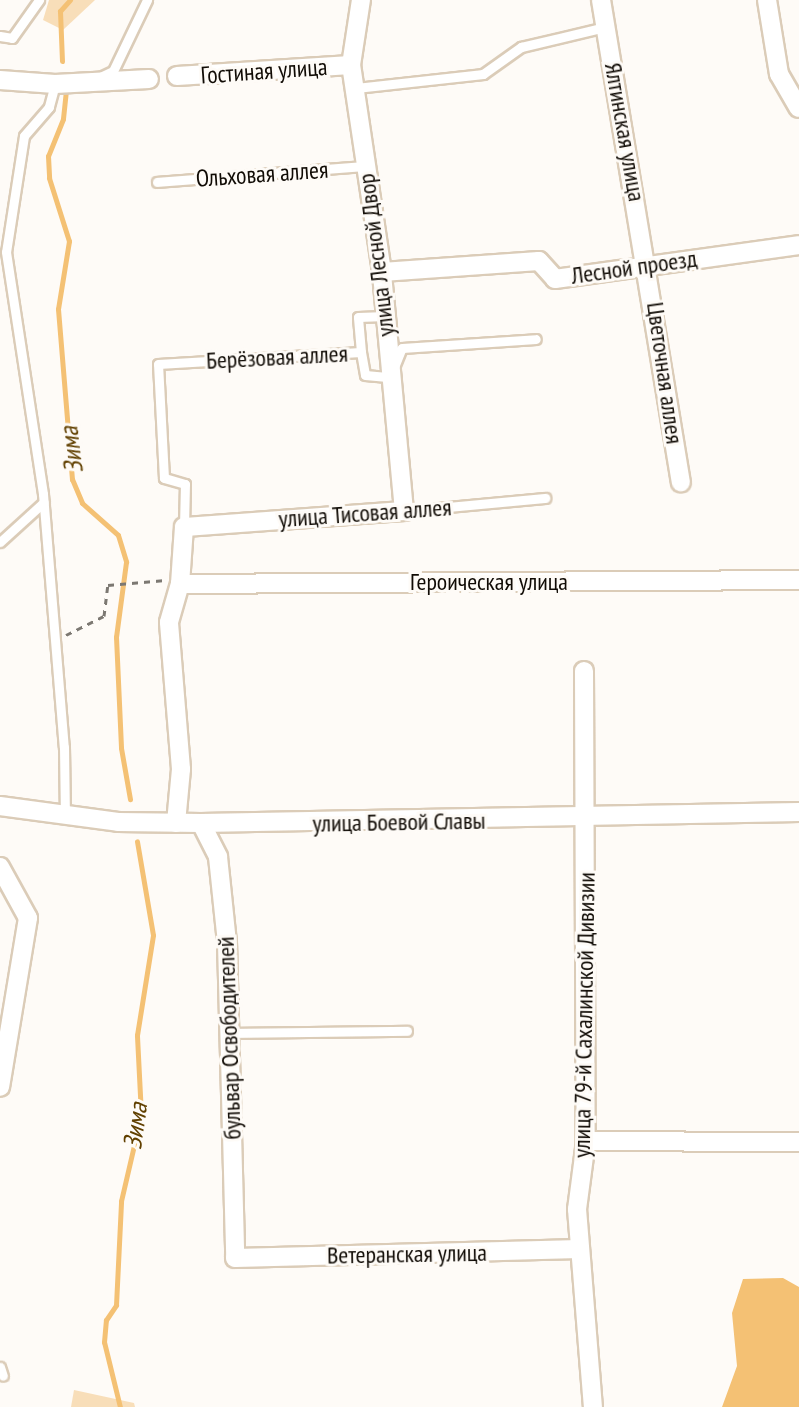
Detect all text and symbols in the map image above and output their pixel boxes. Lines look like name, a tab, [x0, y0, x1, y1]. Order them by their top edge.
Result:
street label: Гостиная улица	[200, 52, 328, 90]
street label: Ялтинская улица	[599, 60, 651, 204]
street label: Ольховая аллея	[195, 155, 329, 193]
street label: улица Лесной Двор	[352, 172, 400, 338]
street label: Лесной проезд	[569, 244, 699, 290]
street label: Цветочная аллея	[641, 300, 689, 446]
street label: Берёзовая аллея	[205, 339, 349, 375]
water label: Зима	[53, 425, 89, 475]
street label: улица Тисовая аллея	[277, 493, 453, 533]
street label: Героическая улица	[410, 568, 568, 596]
street label: улица Боевой Славы	[312, 806, 486, 838]
street label: улица 79-й Сахалинской Дивизии	[567, 872, 601, 1158]
street label: бульвар Освободителей	[211, 936, 247, 1140]
water label: Зима	[116, 1101, 154, 1151]
street label: Ветеранская улица	[327, 1238, 487, 1270]

